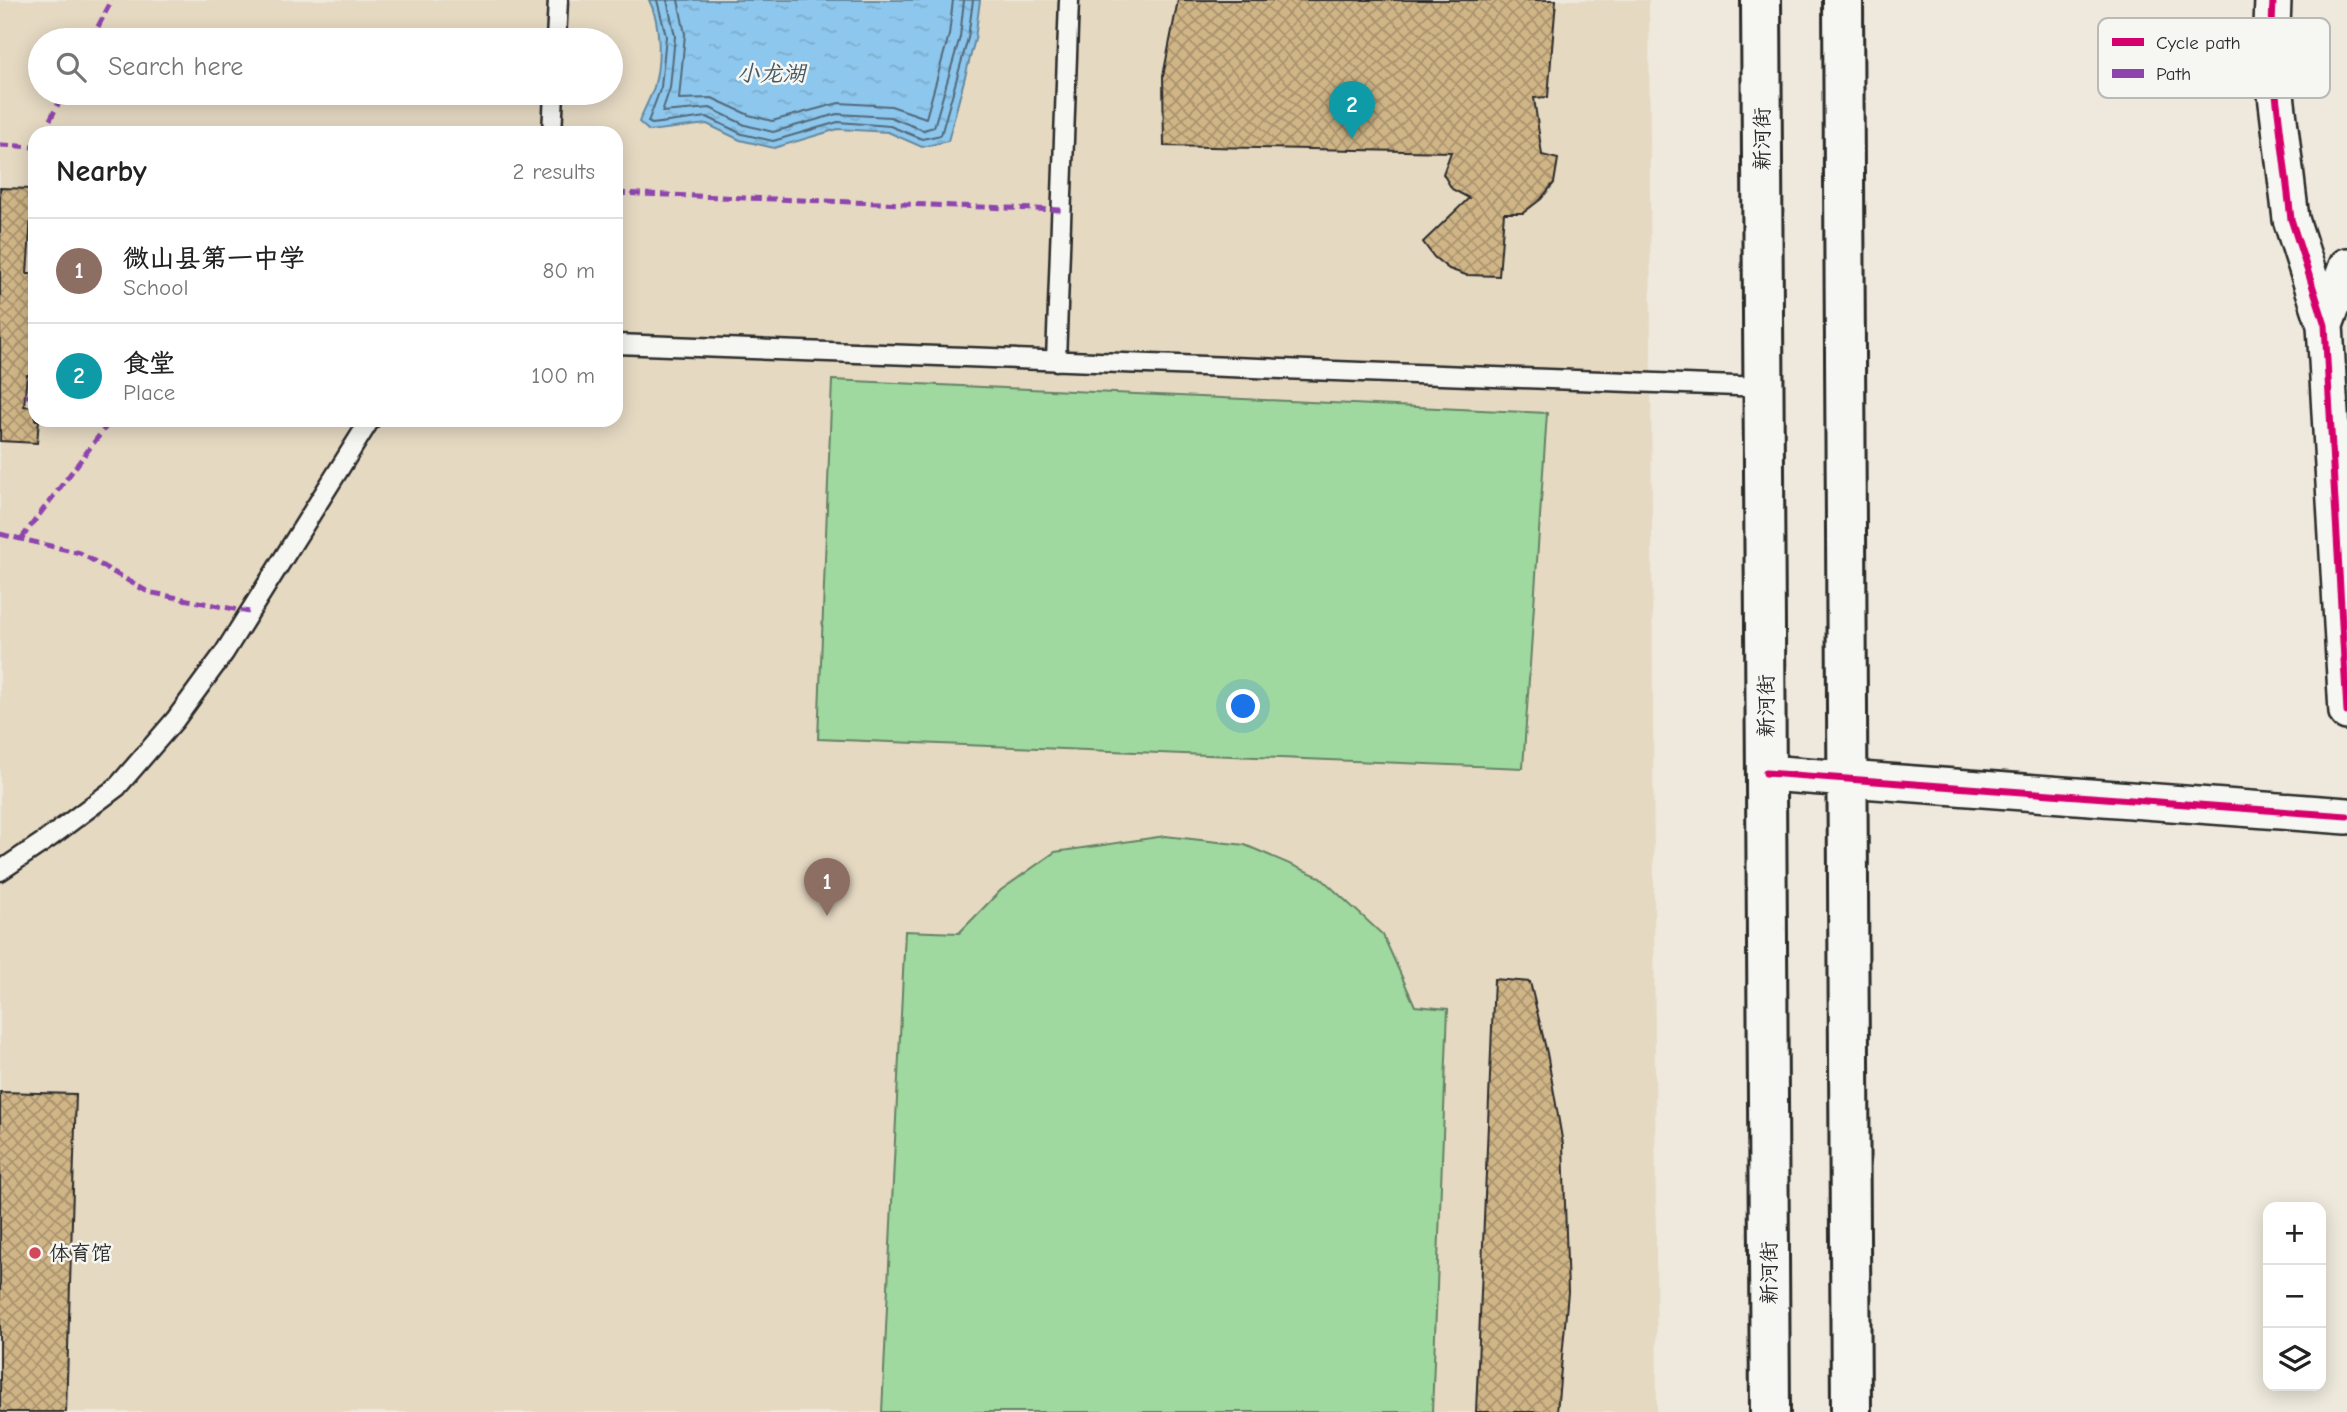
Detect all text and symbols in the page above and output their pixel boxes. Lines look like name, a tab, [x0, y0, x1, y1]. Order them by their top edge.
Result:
legend	[2098, 18, 2330, 98]
search box	[28, 28, 623, 105]
text: Cycle path	[2156, 32, 2241, 54]
icon: search	[52, 48, 90, 86]
text: Search here	[108, 52, 243, 82]
water label: 小龙湖	[737, 60, 808, 87]
text: Path	[2156, 63, 2191, 85]
pin: 2	[1329, 81, 1375, 139]
street label: 新河街	[1750, 108, 1774, 171]
text: Nearby	[56, 154, 147, 189]
text: 2 results	[513, 158, 595, 185]
text: 微山县第一中学	[123, 244, 305, 274]
text: 1	[74, 257, 84, 284]
text: 80 m	[542, 257, 595, 284]
text: School	[123, 274, 188, 301]
text: 食堂	[123, 349, 175, 379]
text: 2	[73, 362, 85, 389]
text: 100 m	[531, 362, 595, 389]
text: Place	[123, 379, 175, 406]
street label: 新河街	[1754, 675, 1778, 738]
your location	[1226, 689, 1260, 723]
pin: 1	[804, 858, 850, 916]
map controls	[2263, 1202, 2326, 1391]
button: +	[2263, 1202, 2326, 1265]
place label: 体育馆	[49, 1241, 112, 1265]
street label: 新河街	[1757, 1242, 1781, 1305]
marker: 体育馆	[27, 1245, 43, 1261]
button: −	[2263, 1265, 2326, 1328]
button: layers	[2263, 1328, 2326, 1391]

